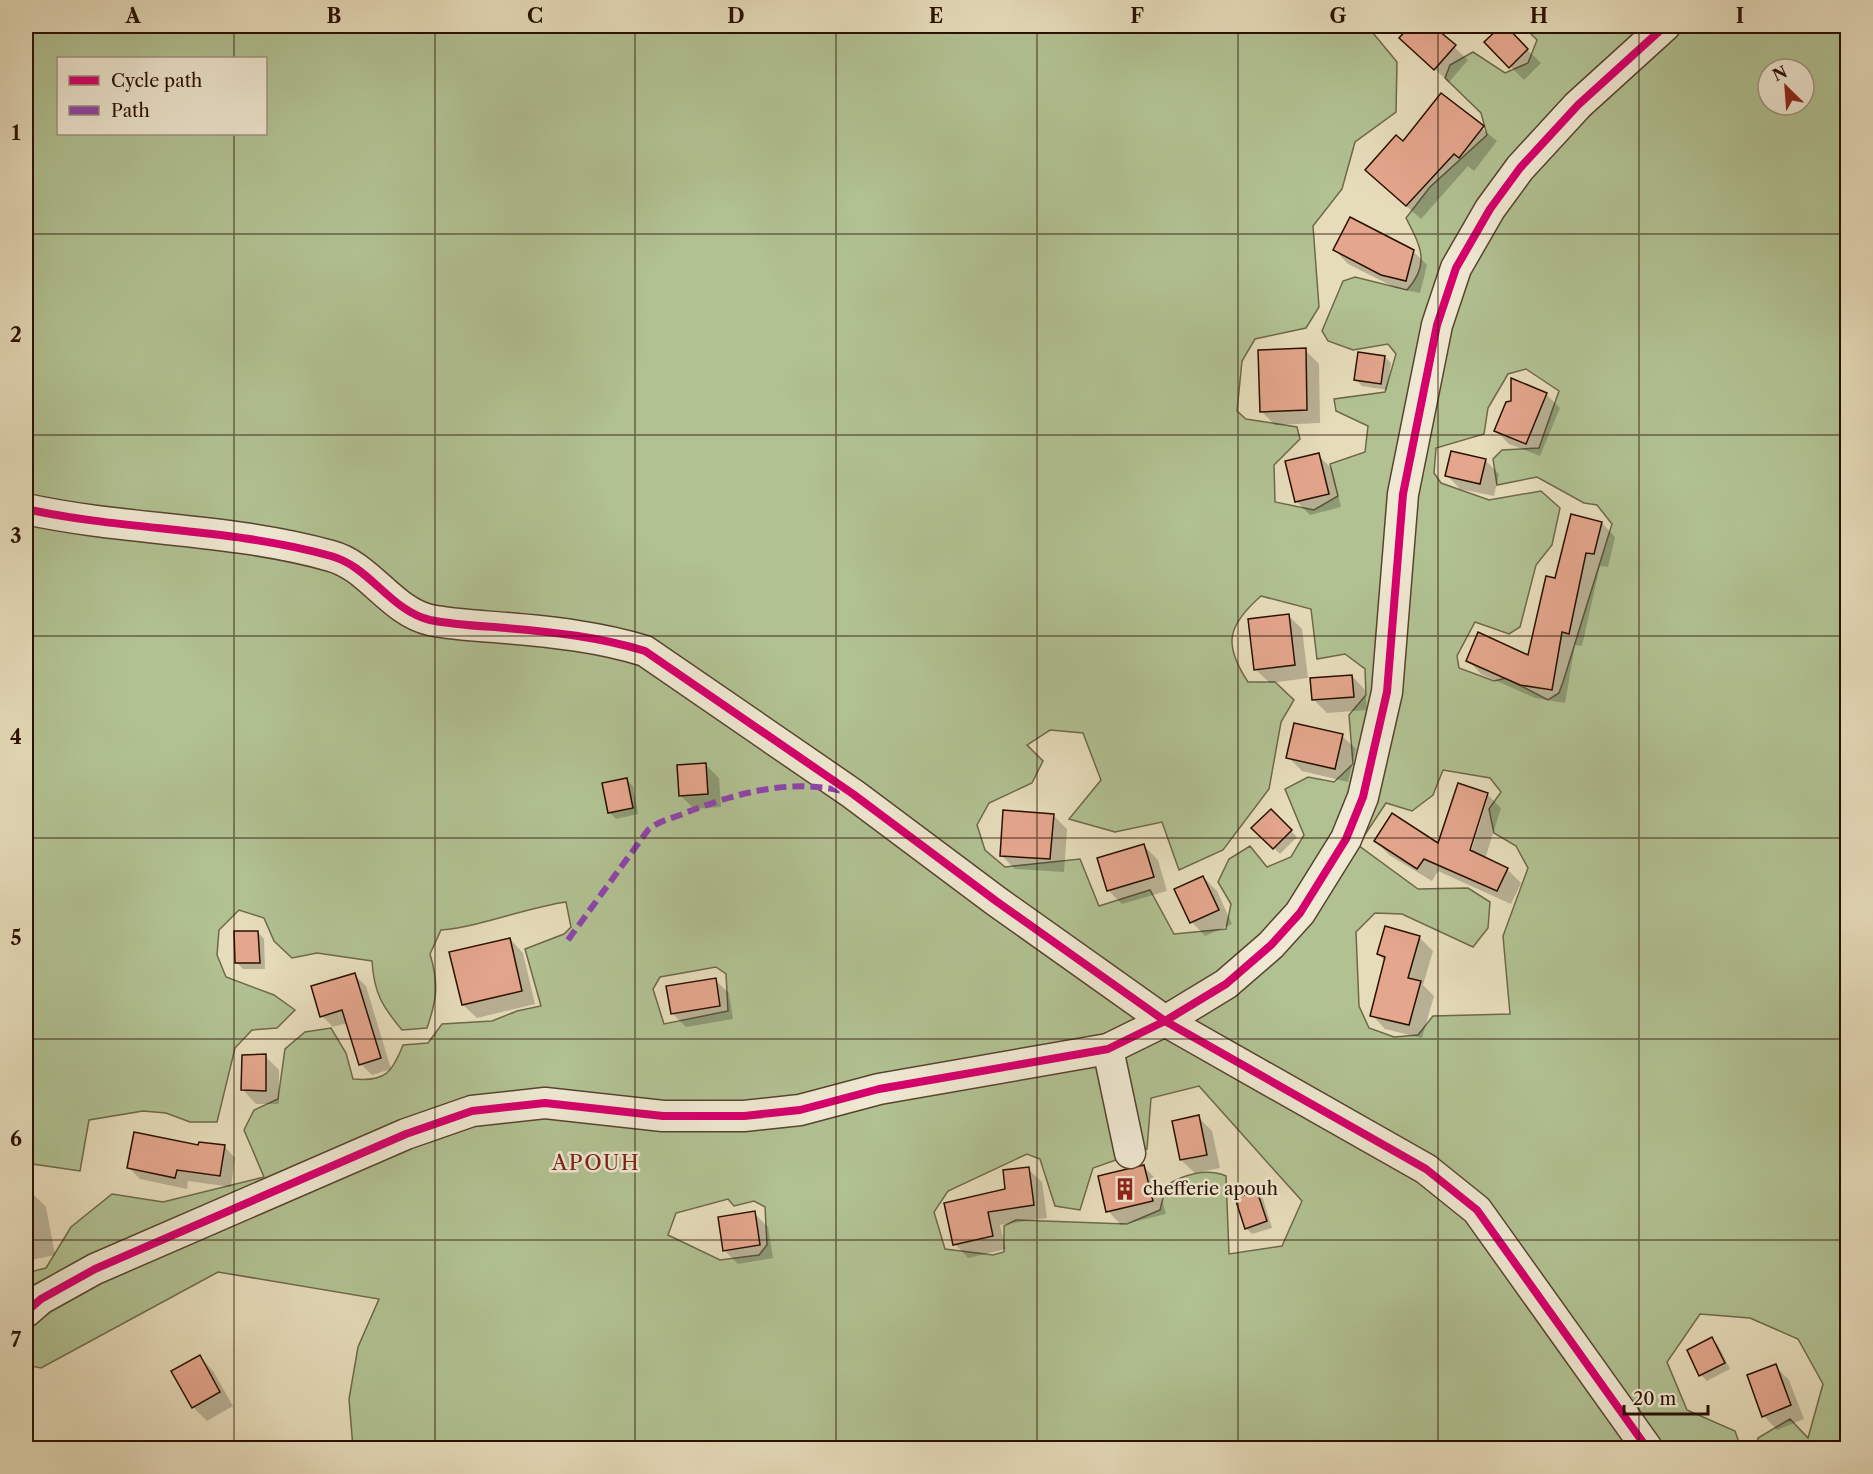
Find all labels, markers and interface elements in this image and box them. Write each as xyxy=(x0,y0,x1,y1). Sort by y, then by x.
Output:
text: A xyxy=(124,4,141,28)
text: B xyxy=(327,4,342,28)
text: C xyxy=(527,4,543,28)
text: D xyxy=(727,4,745,28)
text: E xyxy=(929,4,943,28)
text: F xyxy=(1130,4,1144,28)
text: G xyxy=(1330,4,1347,28)
text: H xyxy=(1530,4,1548,28)
text: I xyxy=(1736,4,1744,28)
legend xyxy=(57,57,267,135)
north arrow xyxy=(1756,57,1816,117)
text: N xyxy=(1769,61,1790,85)
text: Cycle path xyxy=(111,70,202,92)
text: Path xyxy=(111,100,150,122)
text: 1 xyxy=(12,121,21,145)
text: 2 xyxy=(10,323,22,347)
text: 3 xyxy=(10,524,22,548)
text: 4 xyxy=(10,725,22,749)
text: 5 xyxy=(10,926,22,950)
text: 6 xyxy=(10,1127,22,1151)
district label: APOUH xyxy=(551,1150,640,1175)
building icon: chefferie apouh xyxy=(1112,1176,1138,1202)
place label: chefferie apouh xyxy=(1143,1178,1278,1200)
text: 7 xyxy=(11,1328,22,1352)
scale bar xyxy=(1624,1378,1708,1416)
text: 20 m xyxy=(1633,1388,1677,1410)

